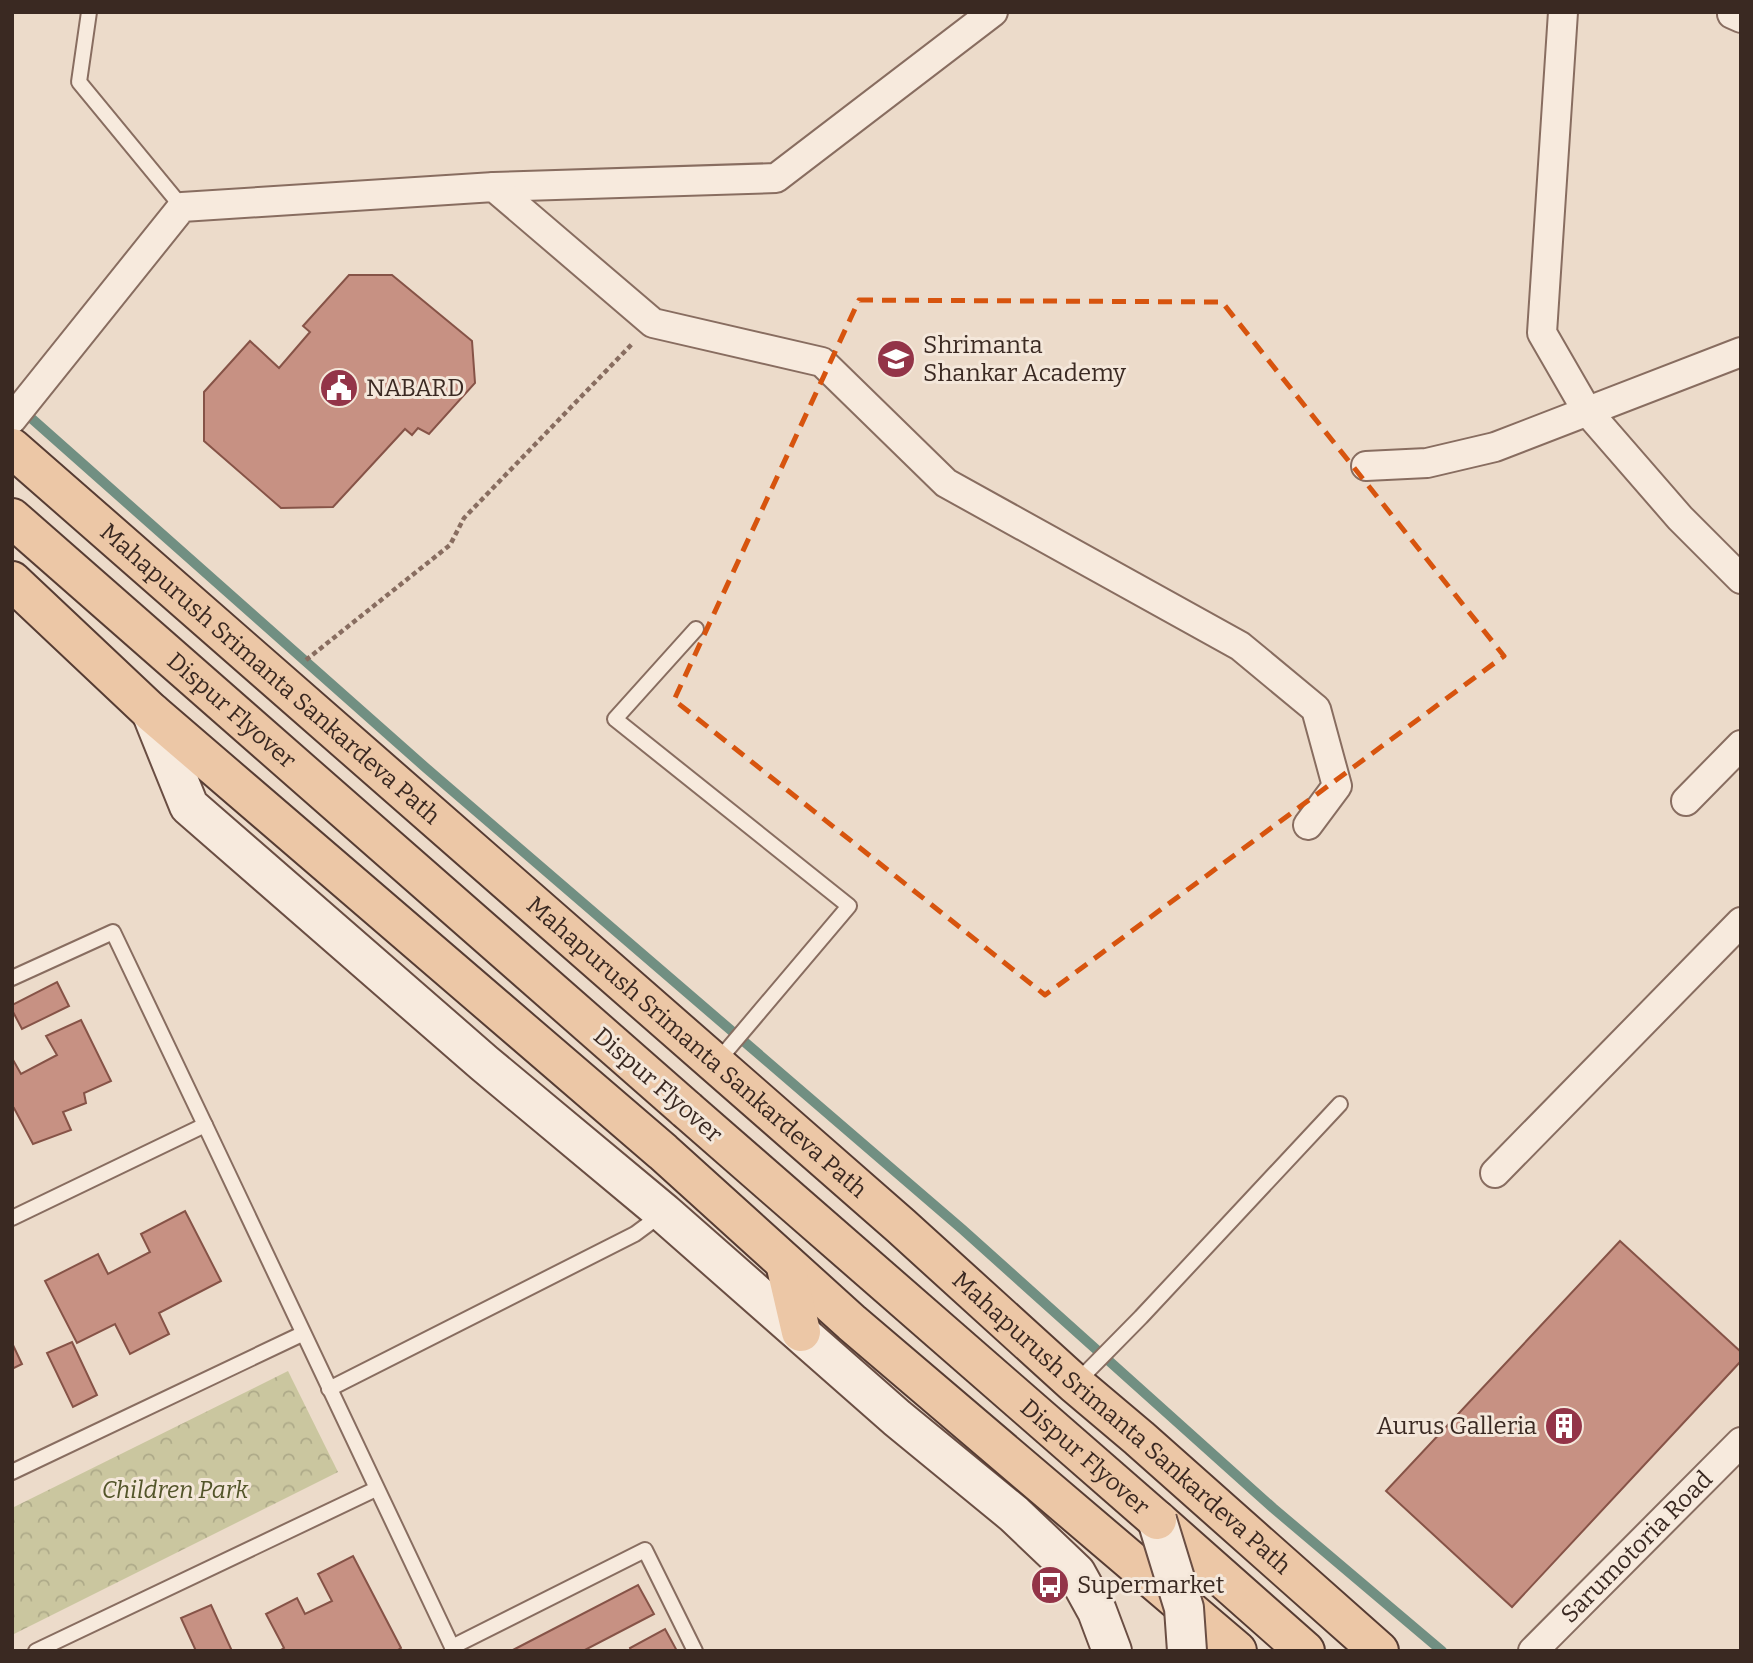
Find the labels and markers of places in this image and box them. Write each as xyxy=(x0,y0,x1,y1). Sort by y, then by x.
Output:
place label: Shrimanta Shankar Academy xyxy=(923,331,1126,387)
school or university icon: Shrimanta Shankar Academy xyxy=(875,338,917,380)
public building icon: NABARD xyxy=(318,367,360,409)
place label: NABARD xyxy=(366,374,464,402)
building icon: Aurus Galleria xyxy=(1543,1405,1585,1447)
place label: Aurus Galleria xyxy=(1376,1412,1537,1440)
bus stop icon: Supermarket xyxy=(1029,1564,1071,1606)
place label: Supermarket xyxy=(1077,1571,1225,1599)

